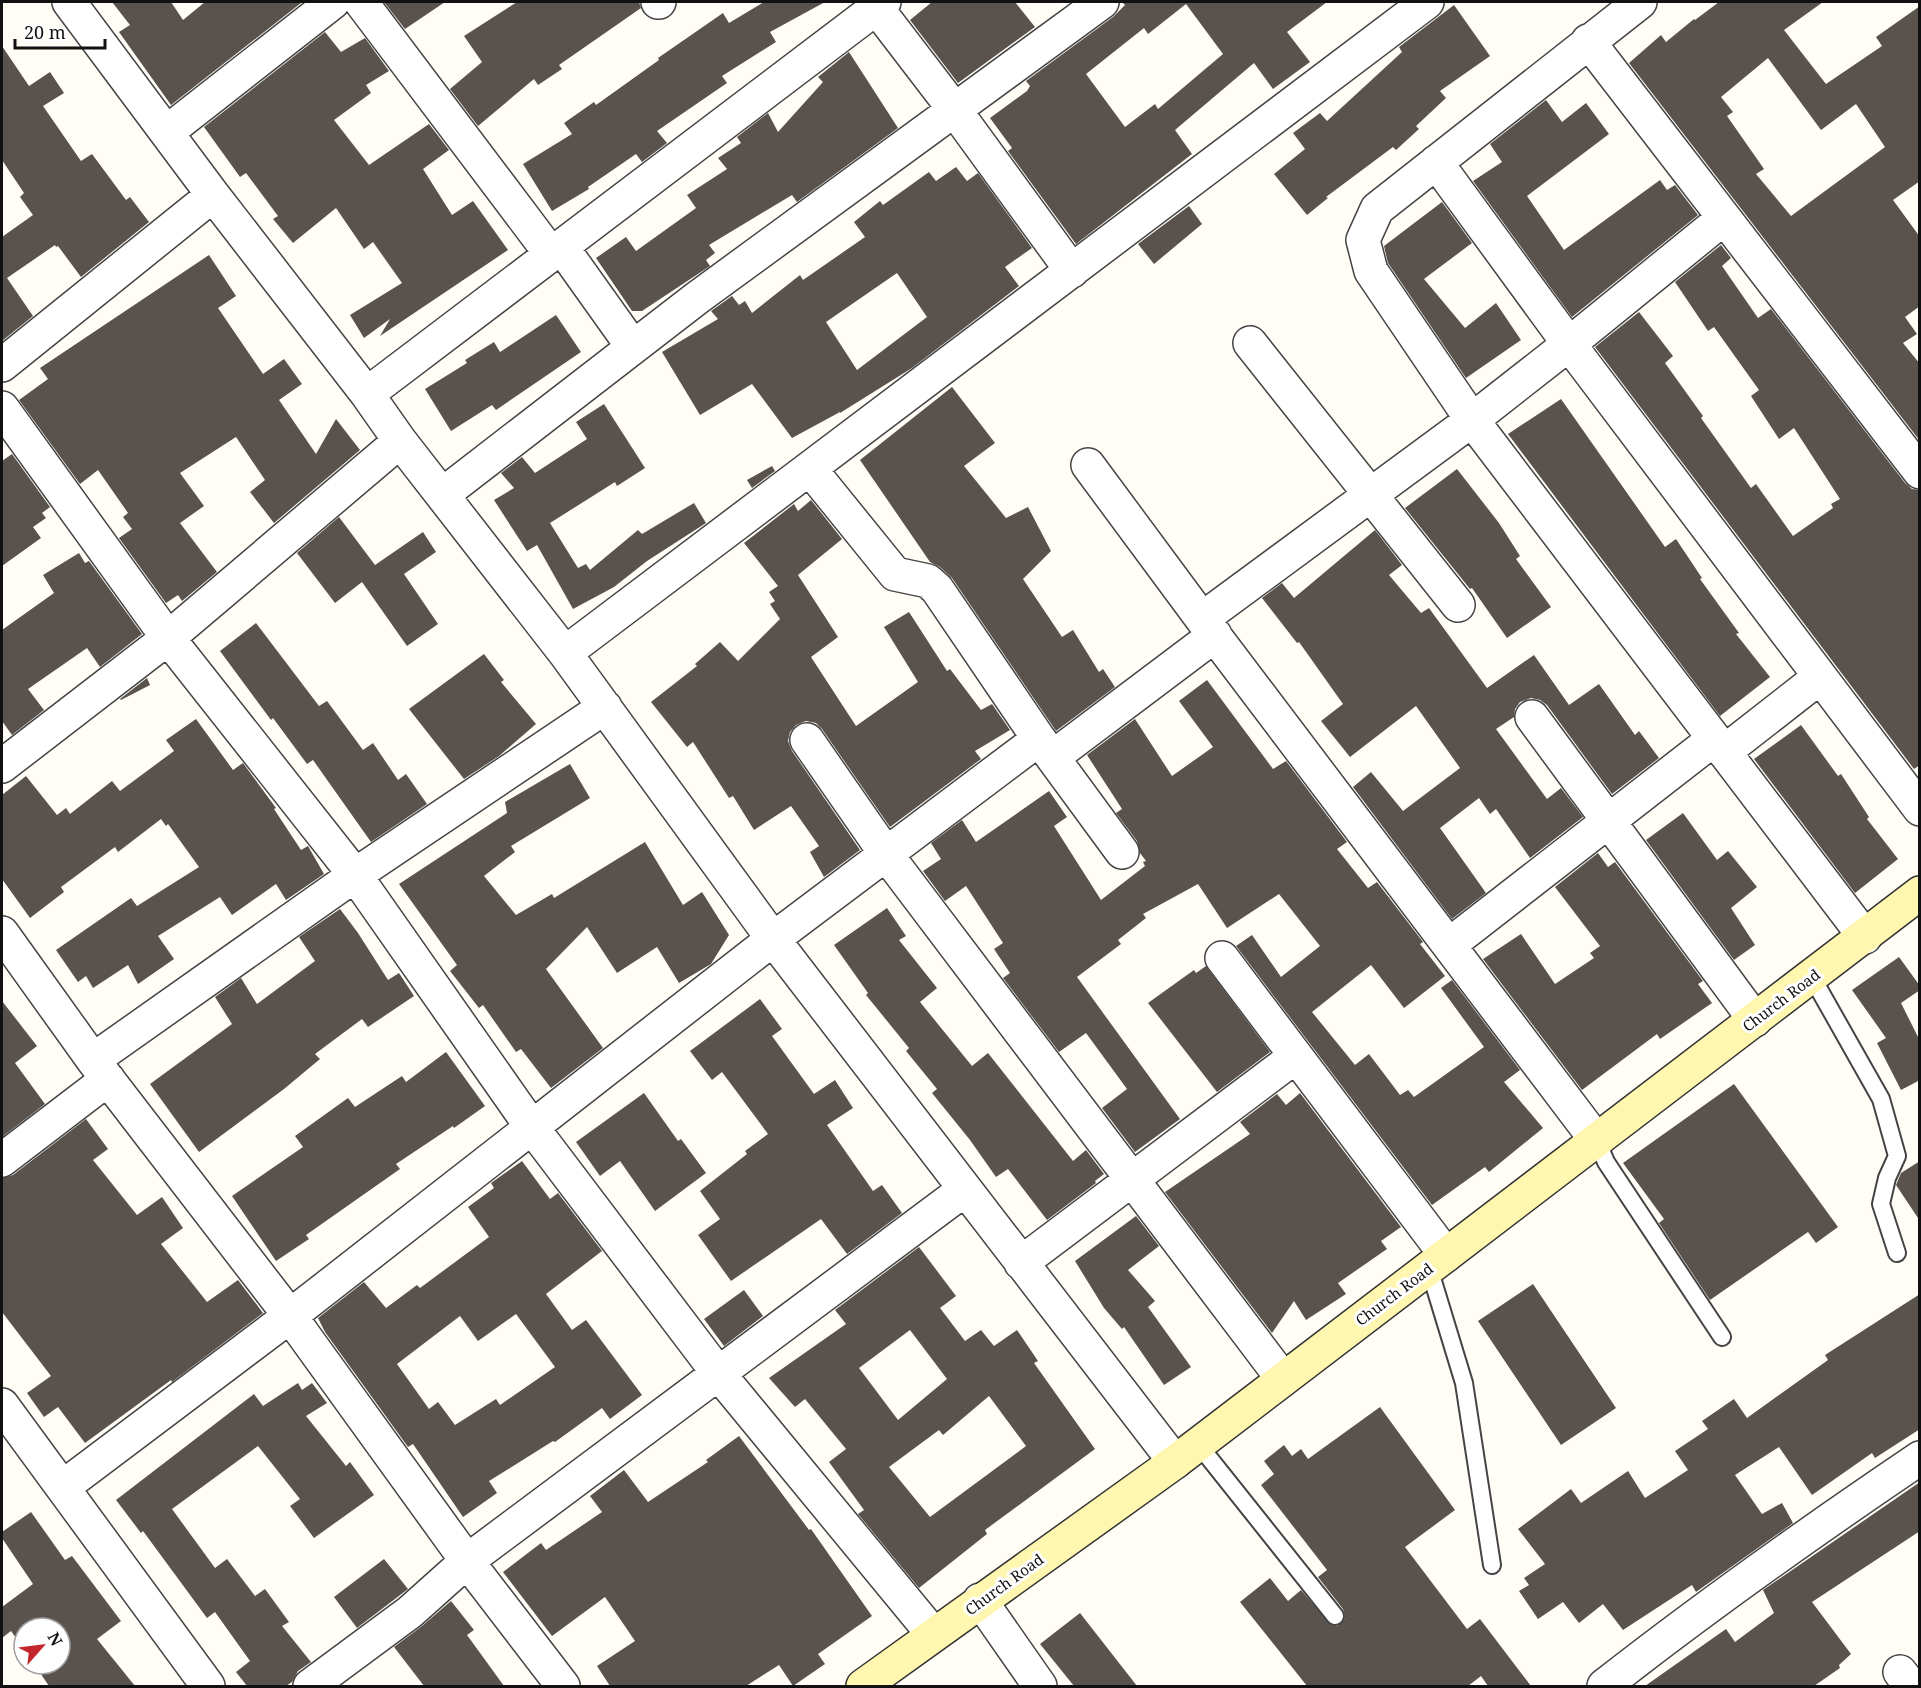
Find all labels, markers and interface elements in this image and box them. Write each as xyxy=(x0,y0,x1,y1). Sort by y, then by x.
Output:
scale bar xyxy=(15,12,105,50)
text: 20 m xyxy=(24,20,66,44)
street label: Church Road xyxy=(1738,964,1824,1036)
street label: Church Road xyxy=(1351,1258,1437,1330)
street label: Church Road xyxy=(961,1549,1047,1619)
north arrow xyxy=(12,1616,72,1676)
text: N xyxy=(43,1628,68,1650)

